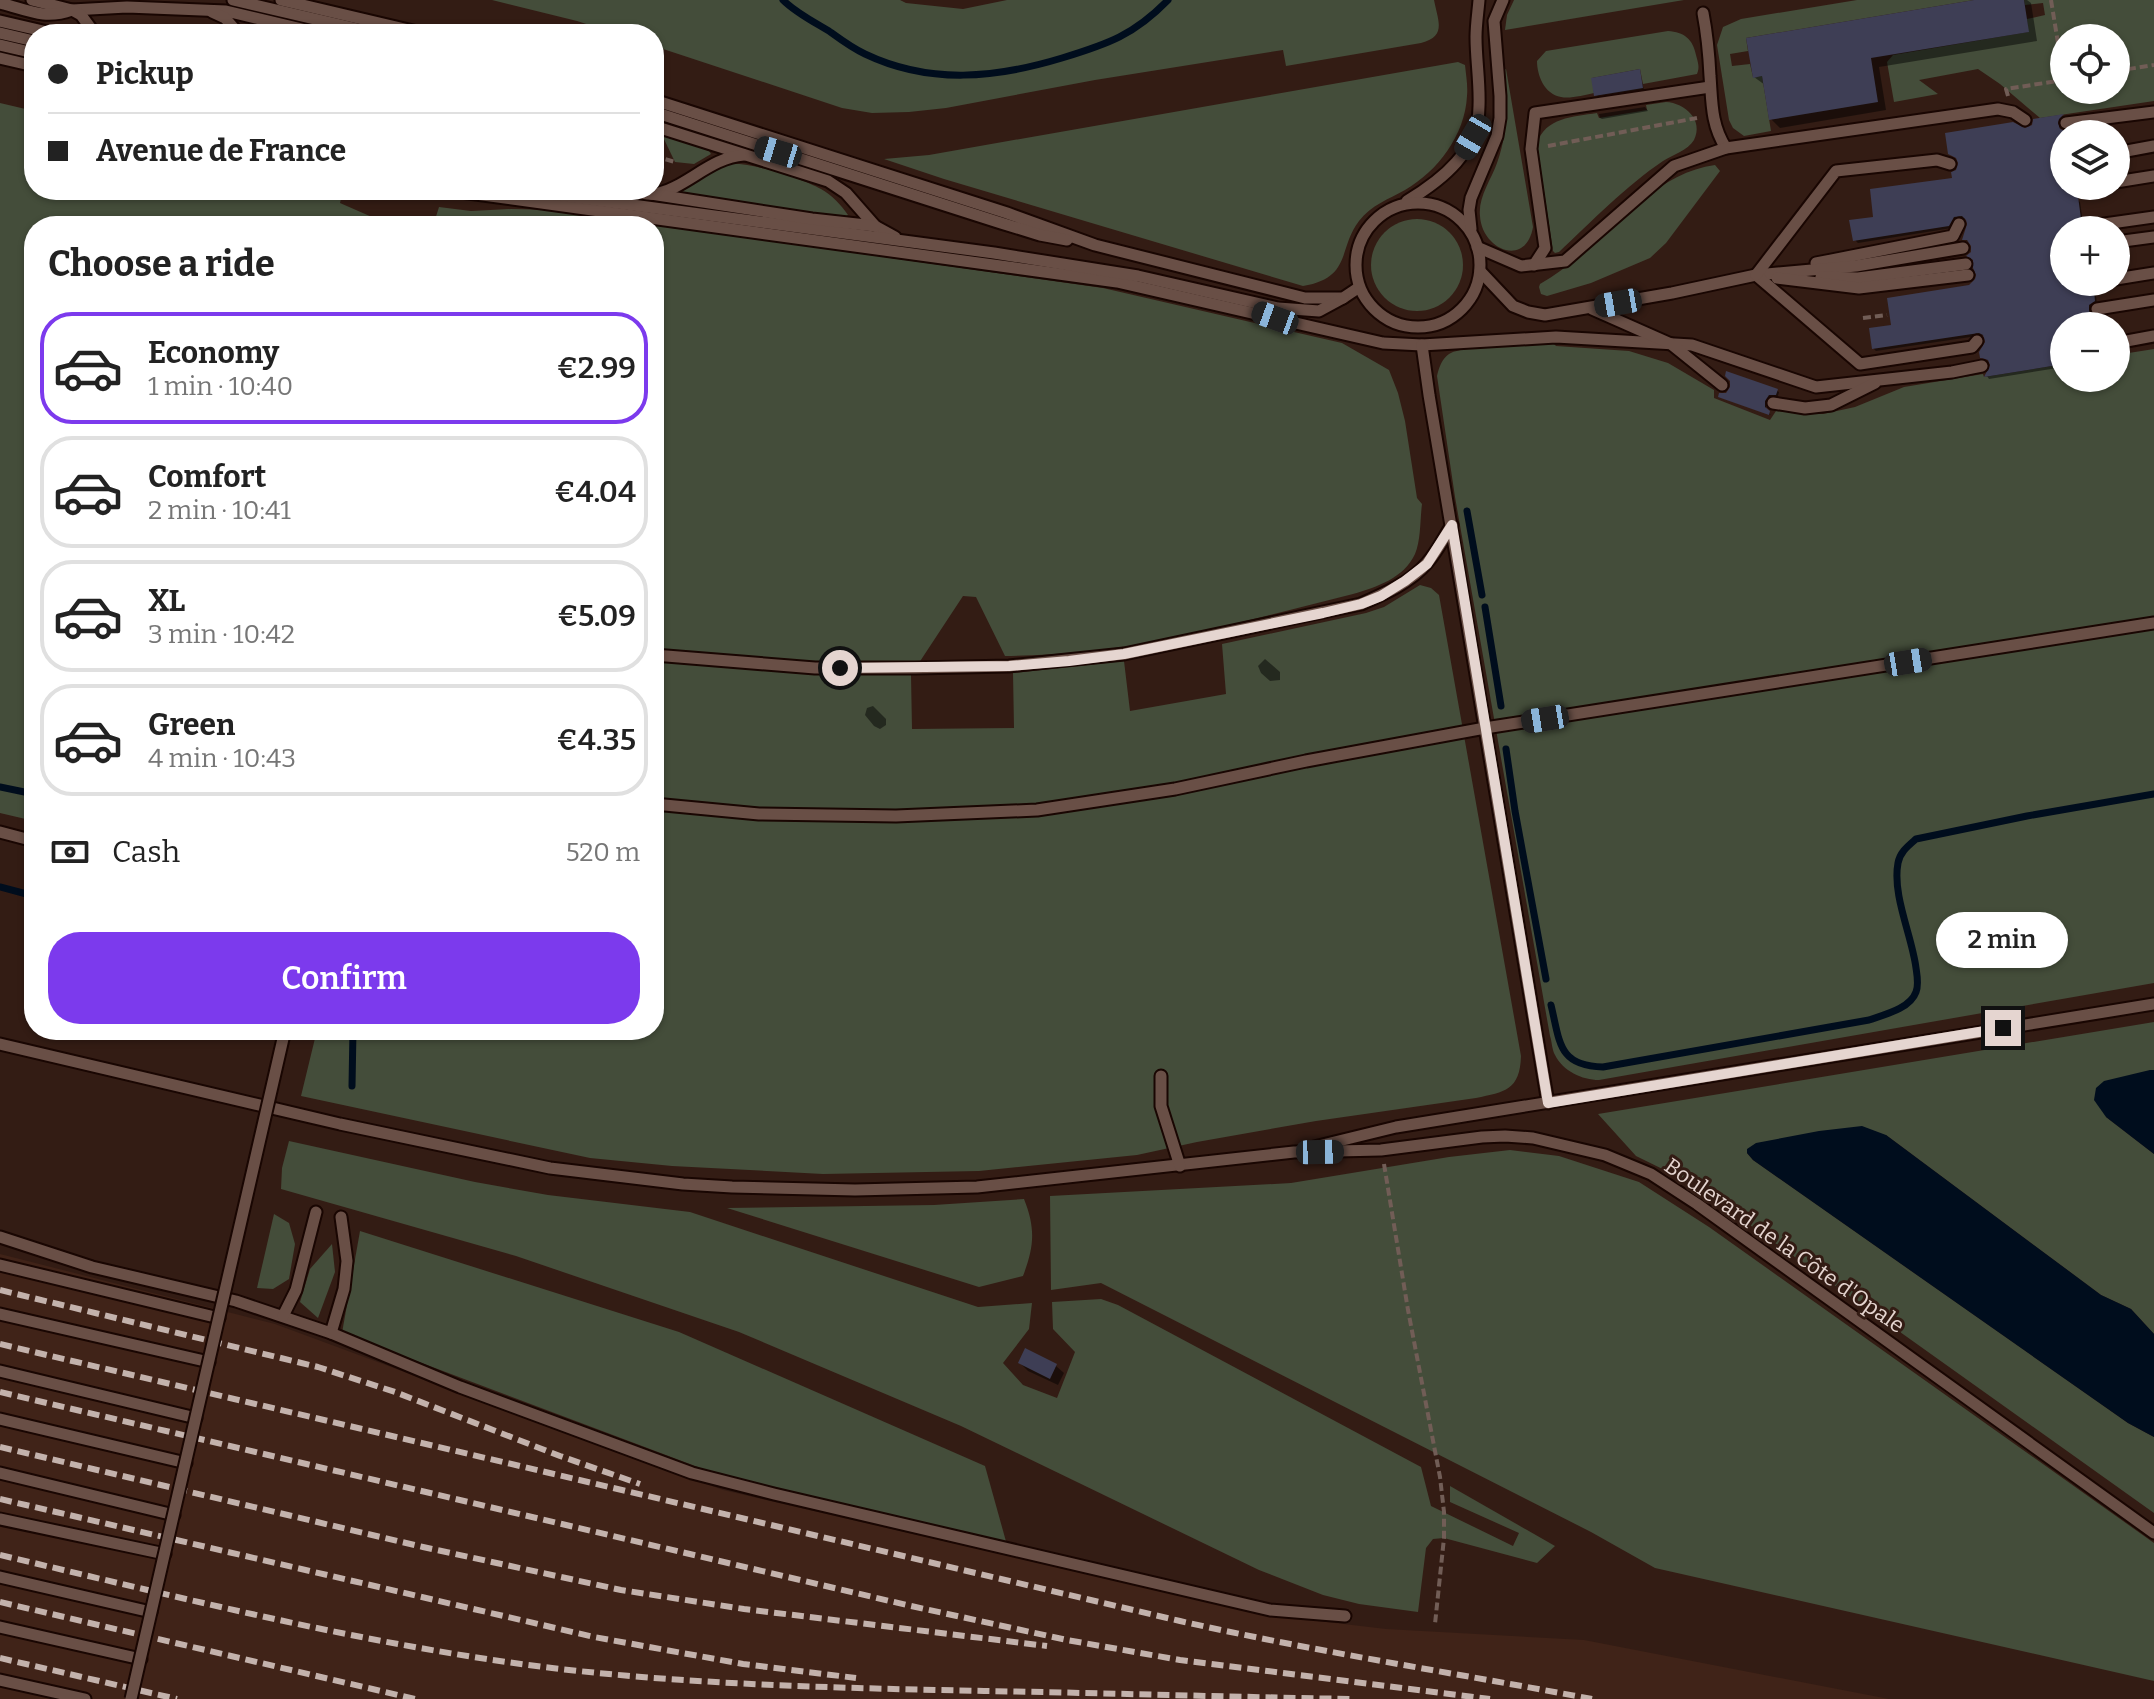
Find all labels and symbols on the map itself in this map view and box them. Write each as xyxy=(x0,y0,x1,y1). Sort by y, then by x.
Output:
car xyxy=(1451,110,1495,164)
car xyxy=(752,134,804,170)
car xyxy=(1592,287,1644,319)
car xyxy=(1248,299,1302,337)
car xyxy=(1882,646,1934,678)
route start xyxy=(822,650,858,686)
car xyxy=(1519,703,1571,735)
callout: 2 min xyxy=(1937,912,2069,968)
route end xyxy=(1985,1010,2021,1046)
car xyxy=(1296,1140,1344,1164)
street label: Boulevard de la Côte d'Opale xyxy=(1659,1152,1910,1339)

